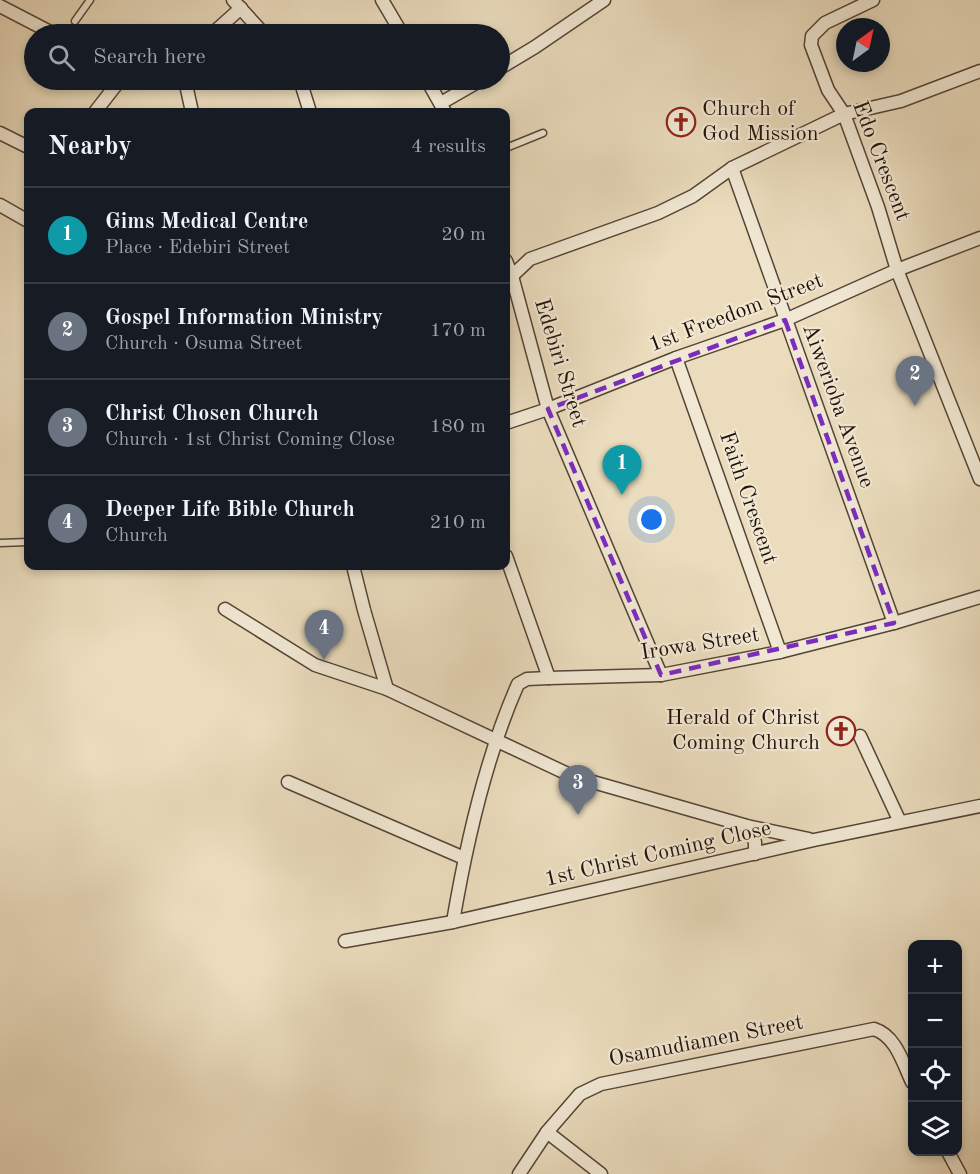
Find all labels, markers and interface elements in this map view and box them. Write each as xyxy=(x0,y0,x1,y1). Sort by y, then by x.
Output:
north arrow xyxy=(836,18,890,72)
search box xyxy=(24,24,510,90)
icon: search xyxy=(45,41,78,74)
text: Search here xyxy=(93,46,206,68)
place label: Church of God Mission xyxy=(702,98,819,145)
street label: Edo Crescent xyxy=(848,98,914,224)
church icon: Church of God Mission xyxy=(665,106,697,138)
text: Nearby xyxy=(48,134,132,160)
text: 4 results xyxy=(411,137,486,157)
text: Gims Medical Centre xyxy=(105,211,308,233)
text: 1 xyxy=(62,225,73,245)
text: 20 m xyxy=(441,225,486,245)
text: Place · Edebiri Street xyxy=(105,238,290,258)
street label: 1st Freedom Street xyxy=(646,270,826,356)
street label: Edebiri Street xyxy=(530,296,590,430)
text: Gospel Information Ministry xyxy=(105,307,383,329)
text: 2 xyxy=(62,321,73,341)
text: 170 m xyxy=(430,321,486,341)
street label: Aiwerioba Avenue xyxy=(798,321,878,491)
text: Church · Osuma Street xyxy=(105,334,302,354)
pin: 2 xyxy=(896,356,934,406)
text: Christ Chosen Church xyxy=(105,403,319,425)
text: 3 xyxy=(62,417,73,437)
text: 180 m xyxy=(430,417,486,437)
street label: Faith Crescent xyxy=(715,429,781,567)
text: Church · 1st Christ Coming Close xyxy=(105,430,395,450)
pin: 1 xyxy=(602,446,642,495)
text: Deeper Life Bible Church xyxy=(105,499,355,521)
your location xyxy=(637,505,666,534)
text: 4 xyxy=(62,513,73,533)
text: 210 m xyxy=(430,513,486,533)
text: Church xyxy=(105,526,168,546)
pin: 4 xyxy=(304,610,344,660)
street label: Irowa Street xyxy=(639,624,761,664)
place label: Herald of Christ Coming Church xyxy=(666,707,820,754)
church icon: Herald of Christ Coming Church xyxy=(825,715,857,747)
pin: 3 xyxy=(558,766,598,815)
street label: 1st Christ Coming Close xyxy=(543,817,773,891)
map controls xyxy=(908,940,962,1156)
button: + xyxy=(908,940,962,994)
button: − xyxy=(908,994,962,1048)
street label: Osamudiamen Street xyxy=(607,1011,805,1071)
button: locate xyxy=(908,1048,962,1102)
button: layers xyxy=(908,1102,962,1156)

